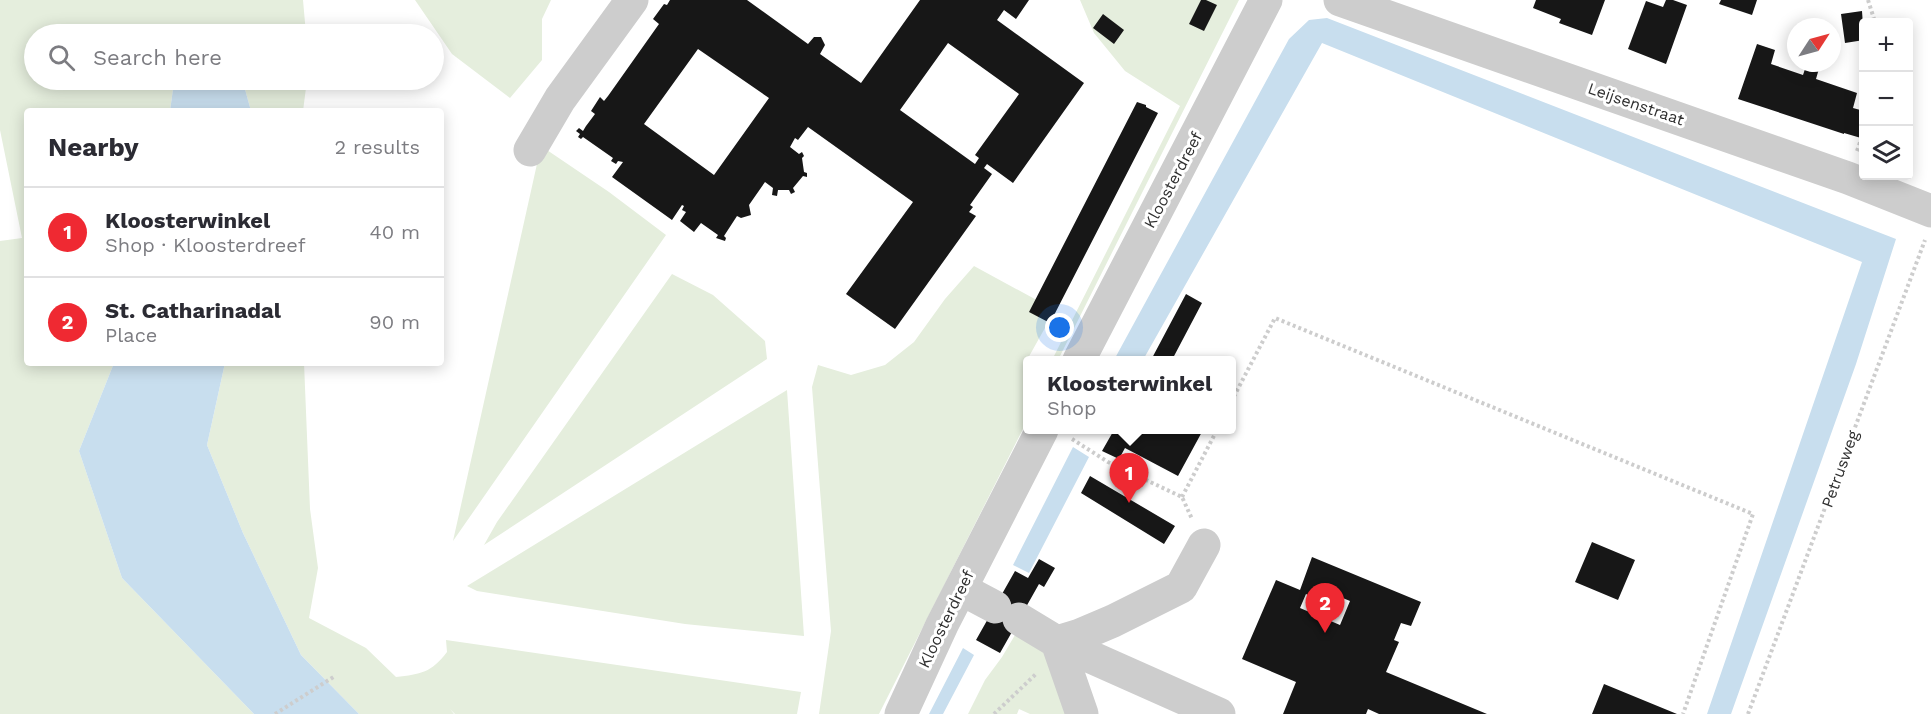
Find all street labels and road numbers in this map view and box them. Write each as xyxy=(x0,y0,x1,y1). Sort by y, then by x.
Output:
street label: Leijsenstraat xyxy=(1585,79,1687,129)
street label: Kloosterdreef xyxy=(1140,128,1207,231)
street label: Petrusweg xyxy=(1817,427,1863,510)
street label: Kloosterdreef xyxy=(914,566,978,671)

